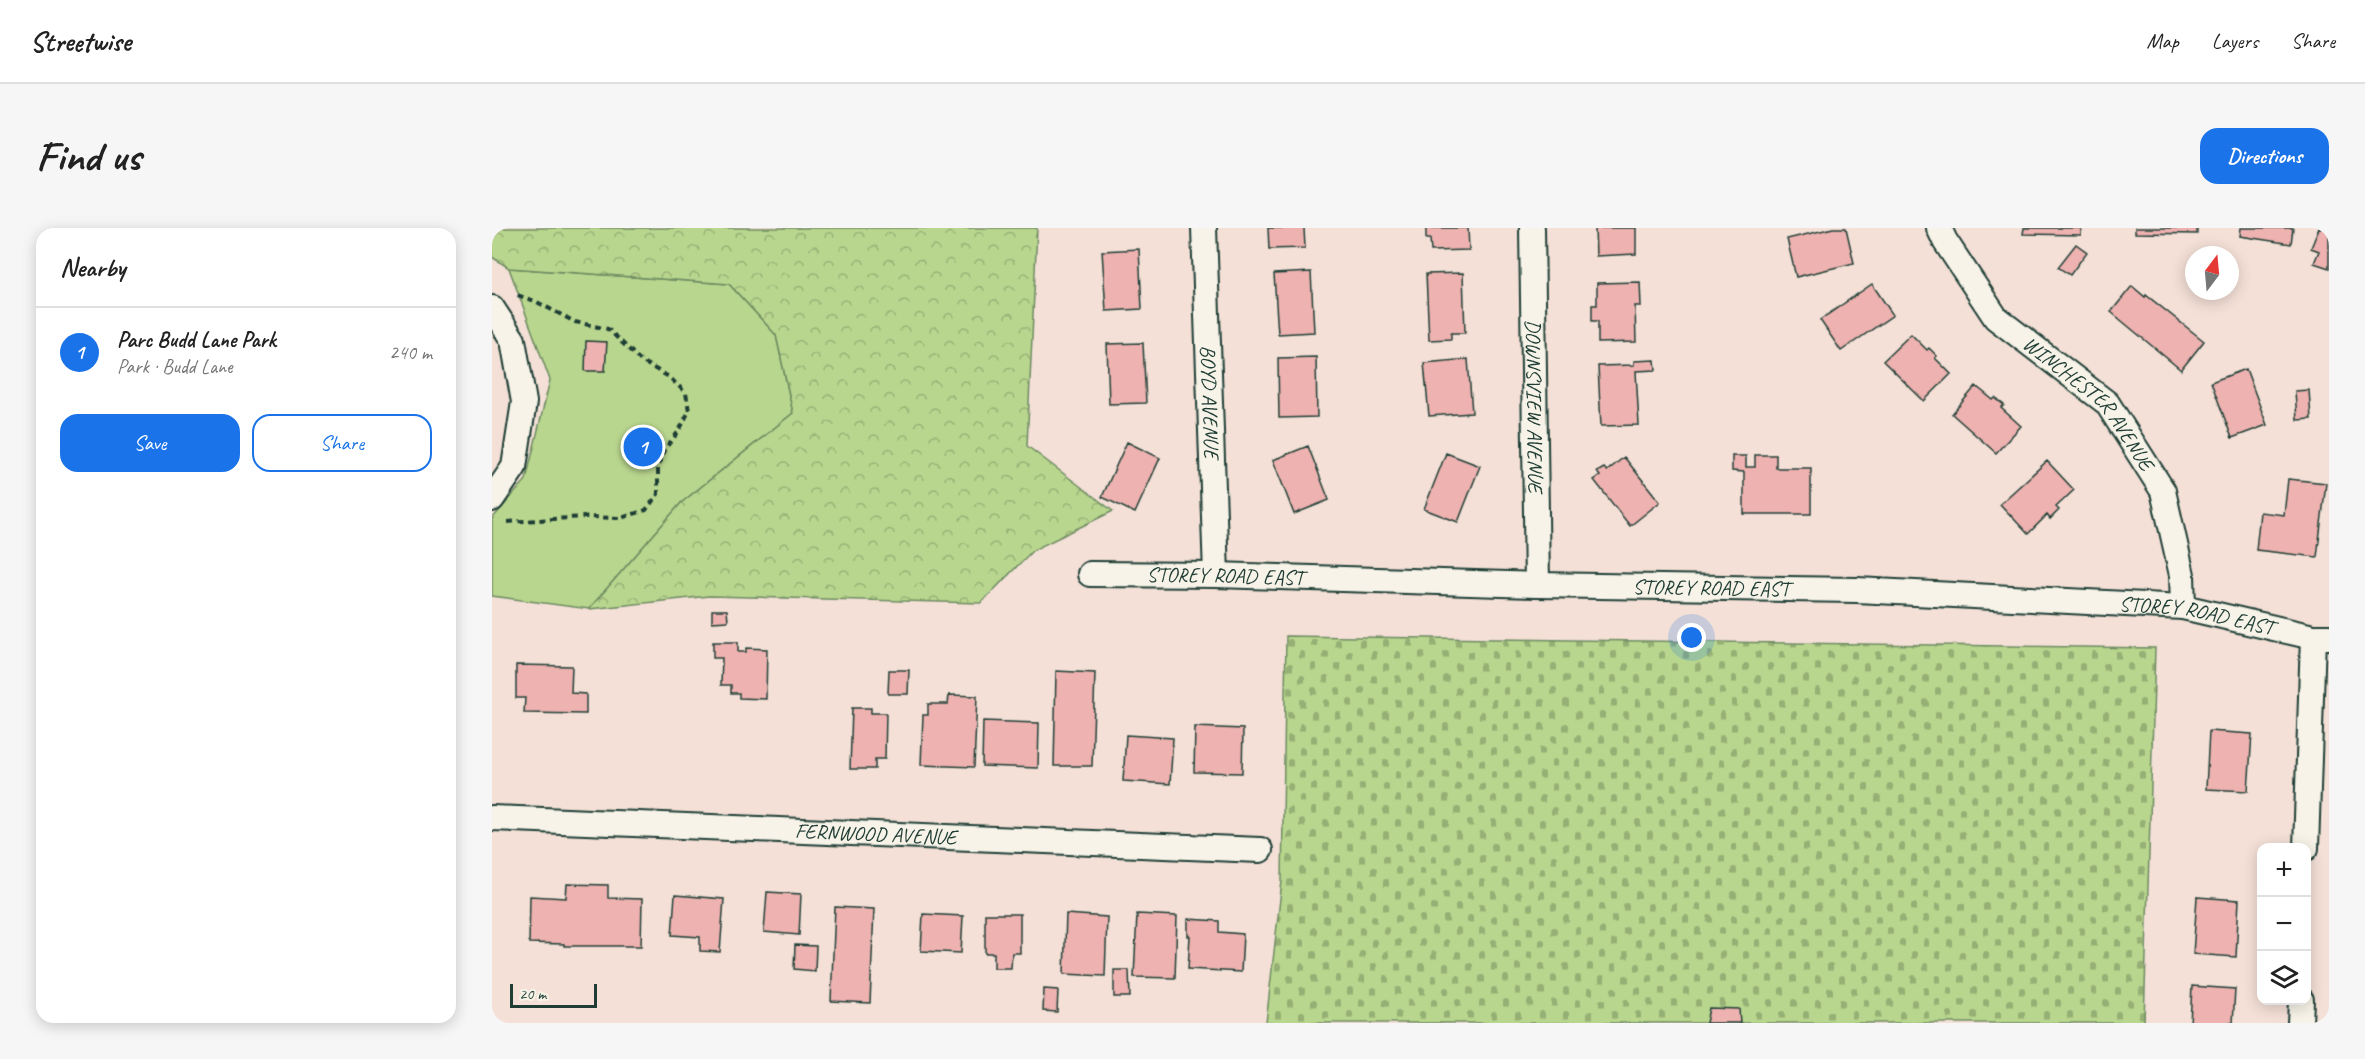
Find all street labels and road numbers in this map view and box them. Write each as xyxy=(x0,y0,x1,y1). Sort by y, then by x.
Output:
street label: DOWNSVIEW AVENUE xyxy=(1520,319,1549,496)
street label: WINCHESTER AVENUE xyxy=(2018,330,2161,478)
street label: BOYD AVENUE xyxy=(1195,345,1225,461)
street label: STOREY ROAD EAST xyxy=(1147,561,1309,591)
street label: STOREY ROAD EAST xyxy=(1632,573,1795,602)
street label: STOREY ROAD EAST xyxy=(2118,591,2281,642)
street label: FERNWOOD AVENUE xyxy=(795,818,960,850)

